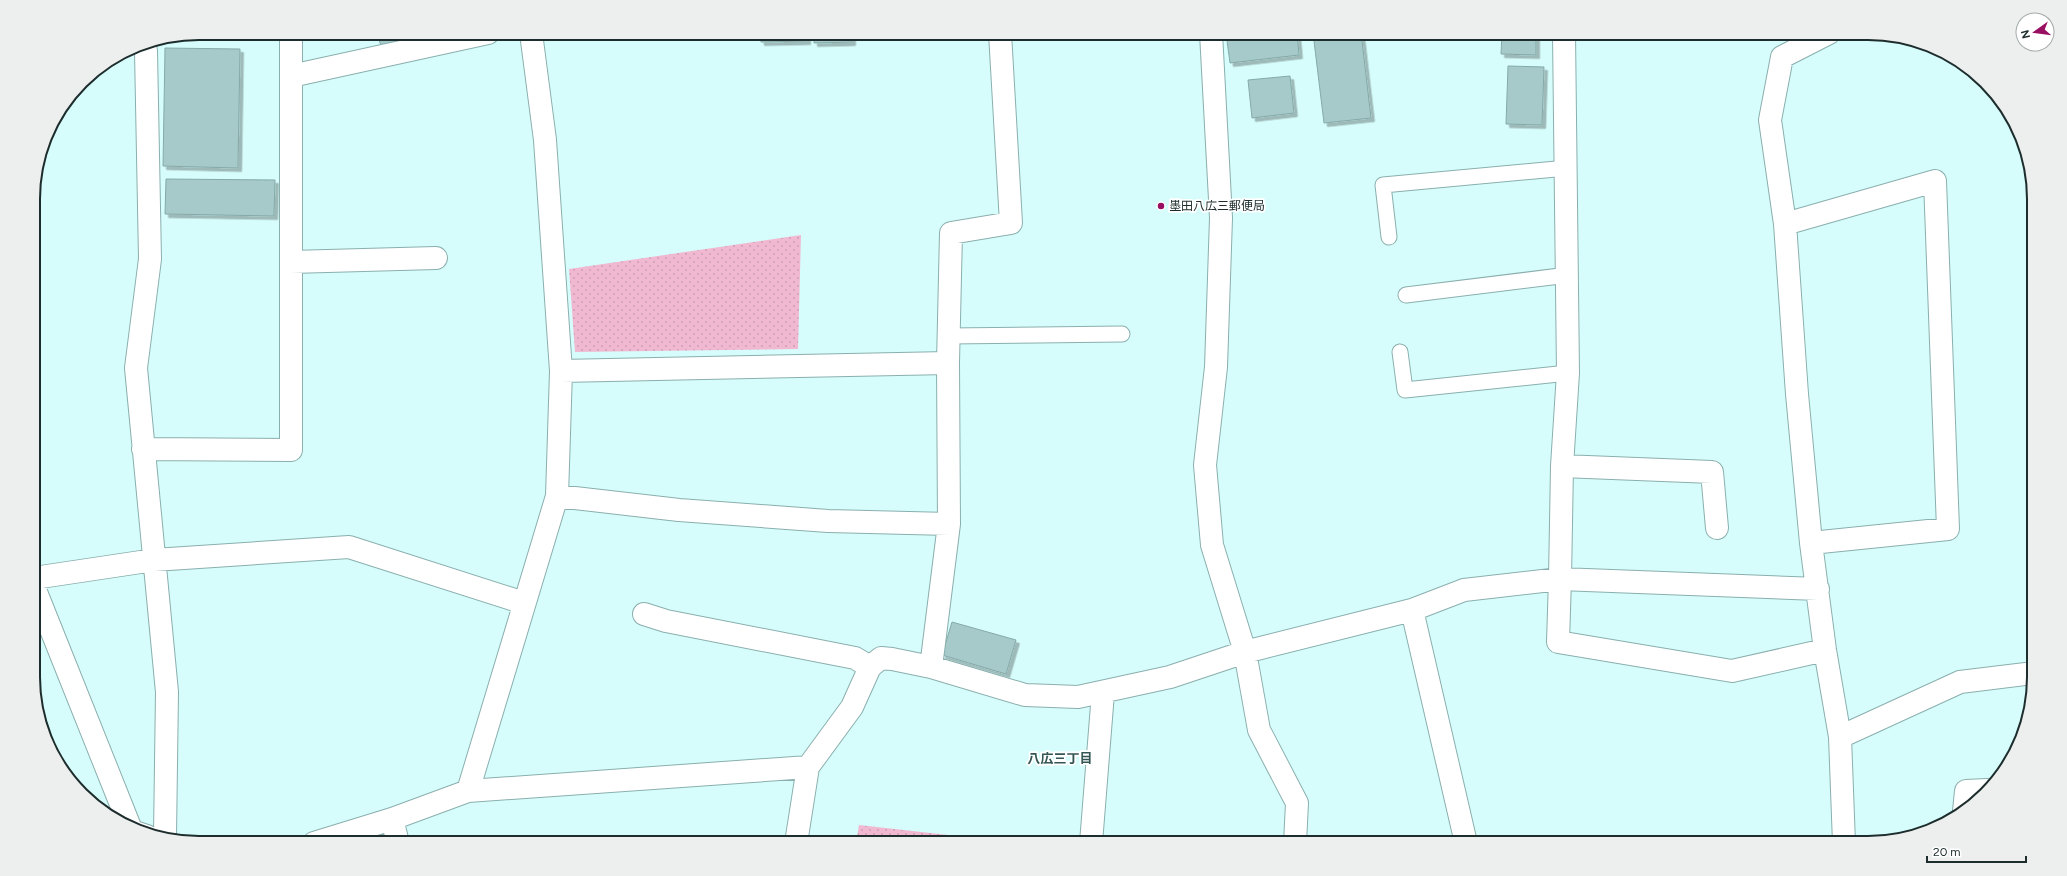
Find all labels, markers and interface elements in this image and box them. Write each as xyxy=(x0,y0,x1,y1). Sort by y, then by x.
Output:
north arrow xyxy=(2015,12,2055,52)
text: N xyxy=(2018,29,2033,40)
place label: 墨田八広三郵便局 xyxy=(1169,199,1265,213)
marker: 墨田八広三郵便局 xyxy=(1156,201,1166,211)
district label: 八広三丁目 xyxy=(1027,751,1093,766)
scale bar xyxy=(1927,838,2026,864)
text: 20 m xyxy=(1933,845,1961,859)

